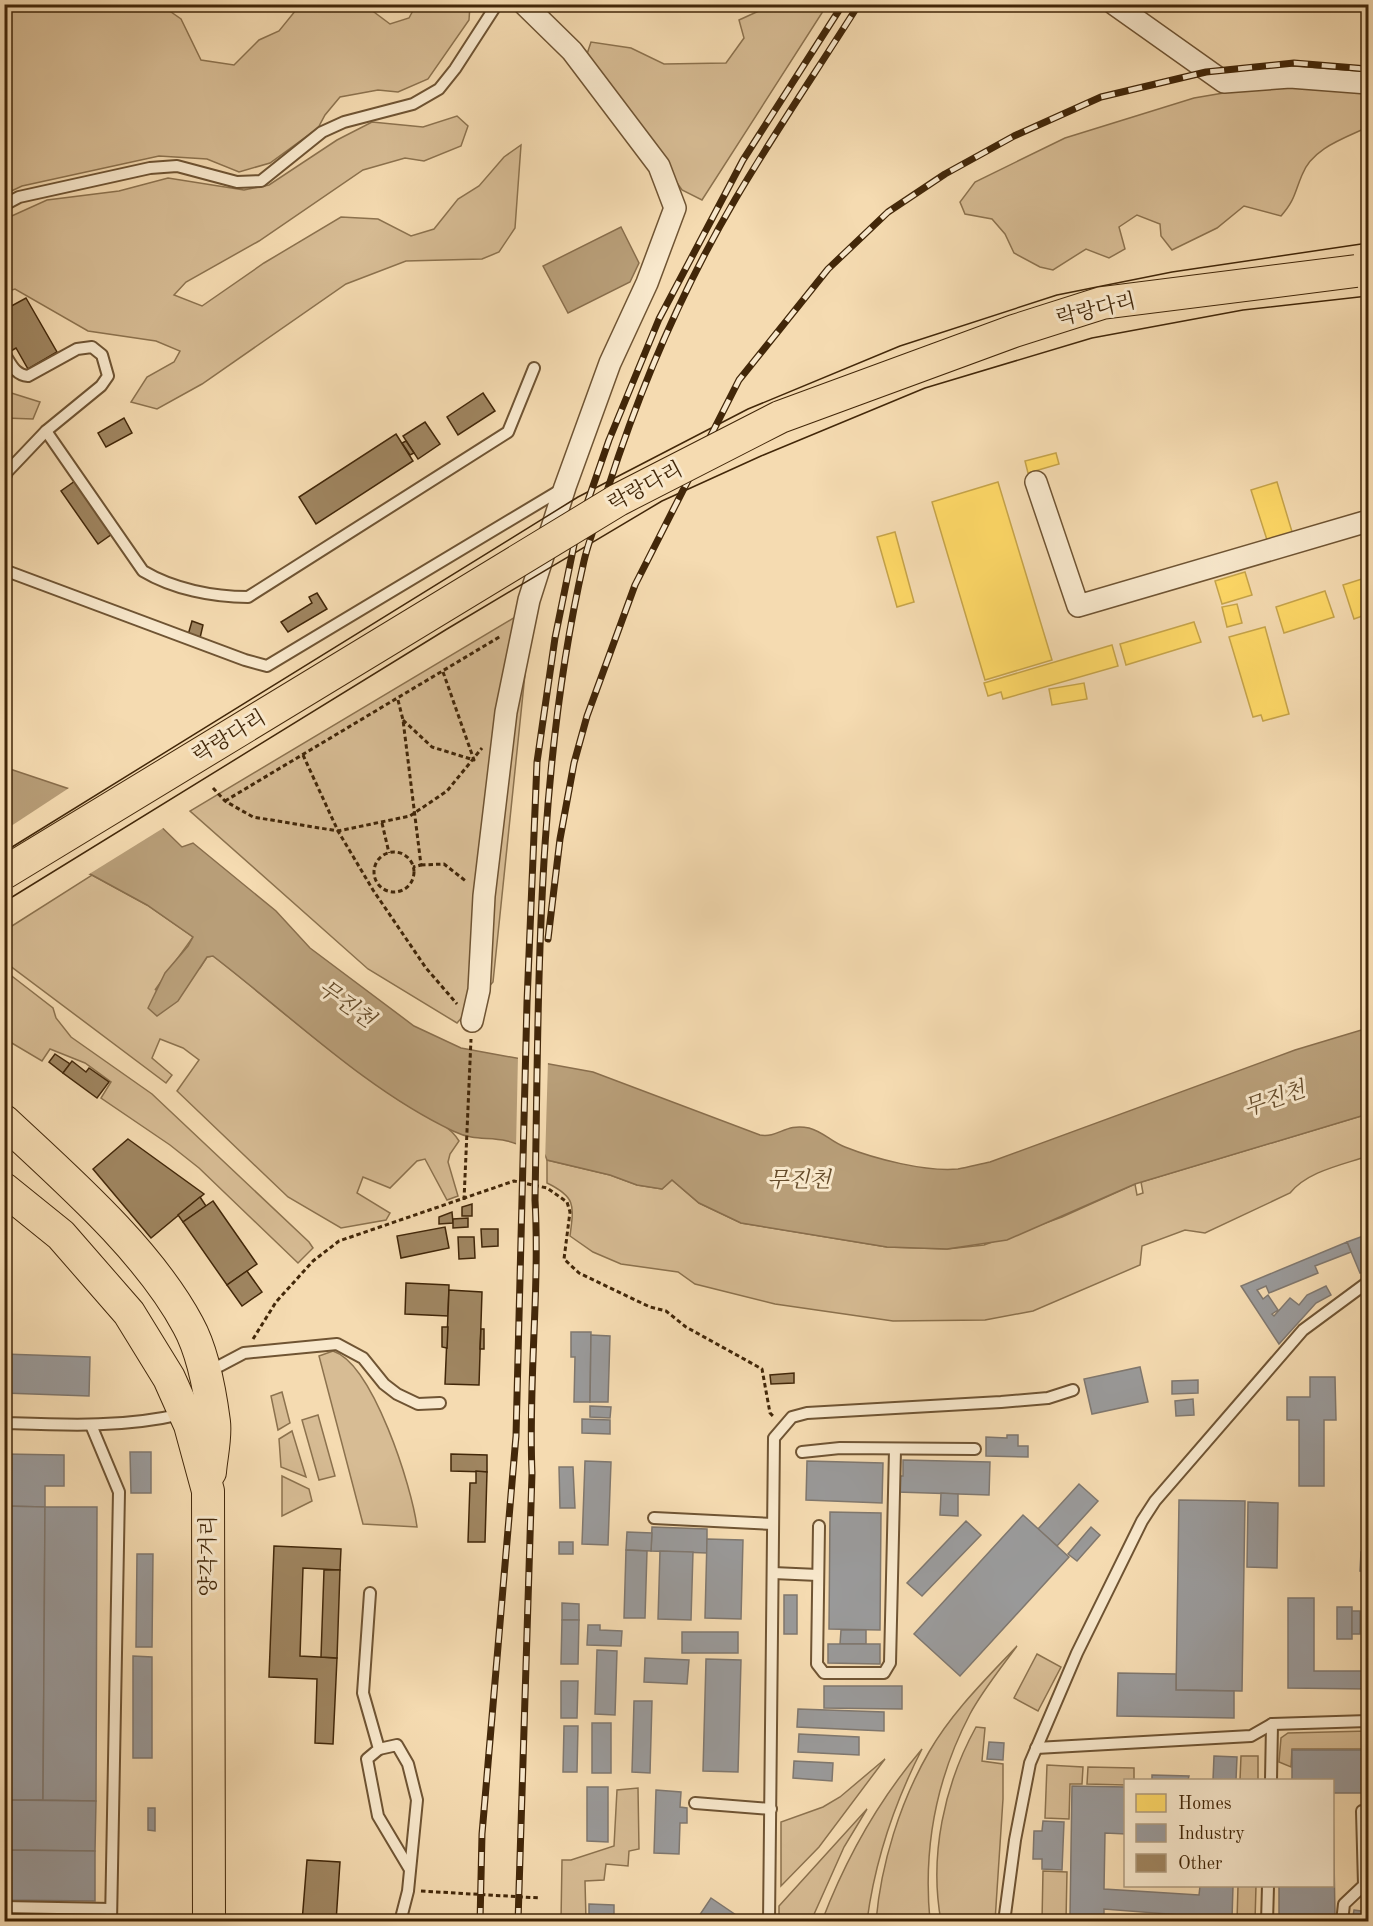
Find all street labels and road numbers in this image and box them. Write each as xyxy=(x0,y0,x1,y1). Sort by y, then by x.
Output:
street label: 락랑다리 xyxy=(1054,289,1138,330)
street label: 락랑다리 xyxy=(604,457,686,516)
street label: 락랑다리 xyxy=(189,706,270,767)
street label: 양각거리 xyxy=(197,1515,220,1597)

